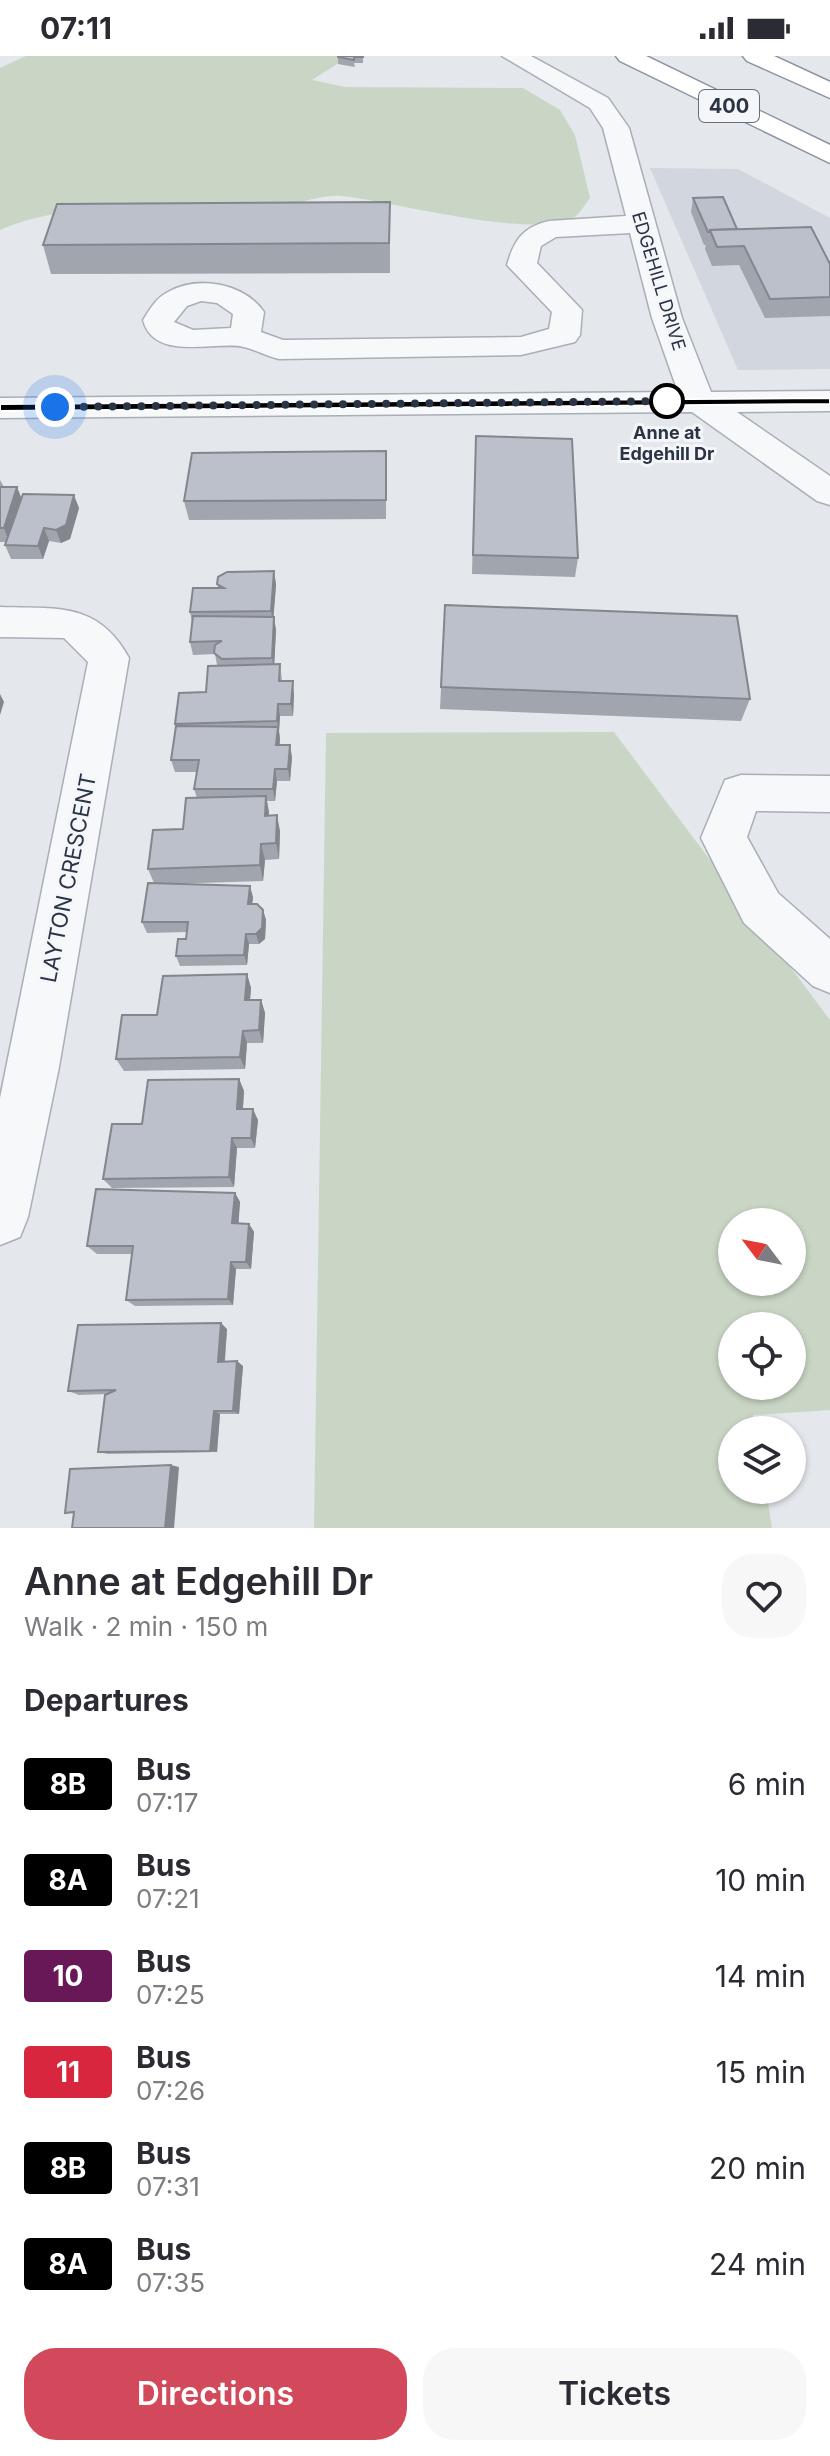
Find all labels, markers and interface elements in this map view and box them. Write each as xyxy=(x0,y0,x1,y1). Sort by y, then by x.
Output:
text: 07:11 xyxy=(40,10,112,46)
road number: 400 xyxy=(699,90,759,122)
street label: EDGEHILL DRIVE xyxy=(628,209,690,353)
marker: Anne at Edgehill Dr xyxy=(650,384,684,418)
your location xyxy=(35,387,75,427)
place label: Anne at Edgehill Dr xyxy=(620,422,714,464)
street label: LAYTON CRESCENT xyxy=(35,771,101,985)
north arrow xyxy=(718,1208,806,1296)
map controls xyxy=(718,1208,806,1504)
button: locate xyxy=(718,1312,806,1400)
button: layers xyxy=(718,1416,806,1504)
button: heart xyxy=(722,1554,806,1638)
text: Anne at Edgehill Dr xyxy=(24,1558,373,1604)
text: Walk · 2 min · 150 m xyxy=(24,1611,268,1642)
text: Departures xyxy=(24,1682,189,1718)
text: Bus xyxy=(136,1751,191,1787)
text: 6 min xyxy=(728,1766,806,1802)
text: 8B xyxy=(50,1767,86,1801)
text: 07:17 xyxy=(136,1787,199,1818)
text: Bus xyxy=(136,1847,191,1883)
text: 10 min xyxy=(715,1862,806,1898)
text: 8A xyxy=(48,1863,88,1897)
text: 07:21 xyxy=(136,1883,200,1914)
text: Bus xyxy=(136,1943,191,1979)
text: 14 min xyxy=(715,1958,806,1994)
text: 10 xyxy=(53,1959,83,1993)
text: 07:25 xyxy=(136,1979,205,2010)
text: Bus xyxy=(136,2039,191,2075)
text: 15 min xyxy=(716,2054,806,2090)
text: 11 xyxy=(56,2055,80,2089)
text: 07:26 xyxy=(136,2075,205,2106)
text: Bus xyxy=(136,2135,191,2171)
text: 20 min xyxy=(709,2150,806,2186)
text: 8B xyxy=(50,2151,86,2185)
text: 07:31 xyxy=(136,2171,200,2202)
text: Bus xyxy=(136,2231,191,2267)
text: 24 min xyxy=(709,2246,806,2282)
text: 8A xyxy=(48,2247,88,2281)
text: 07:35 xyxy=(136,2267,205,2298)
button: Directions xyxy=(24,2348,407,2440)
button: Tickets xyxy=(423,2348,806,2440)

